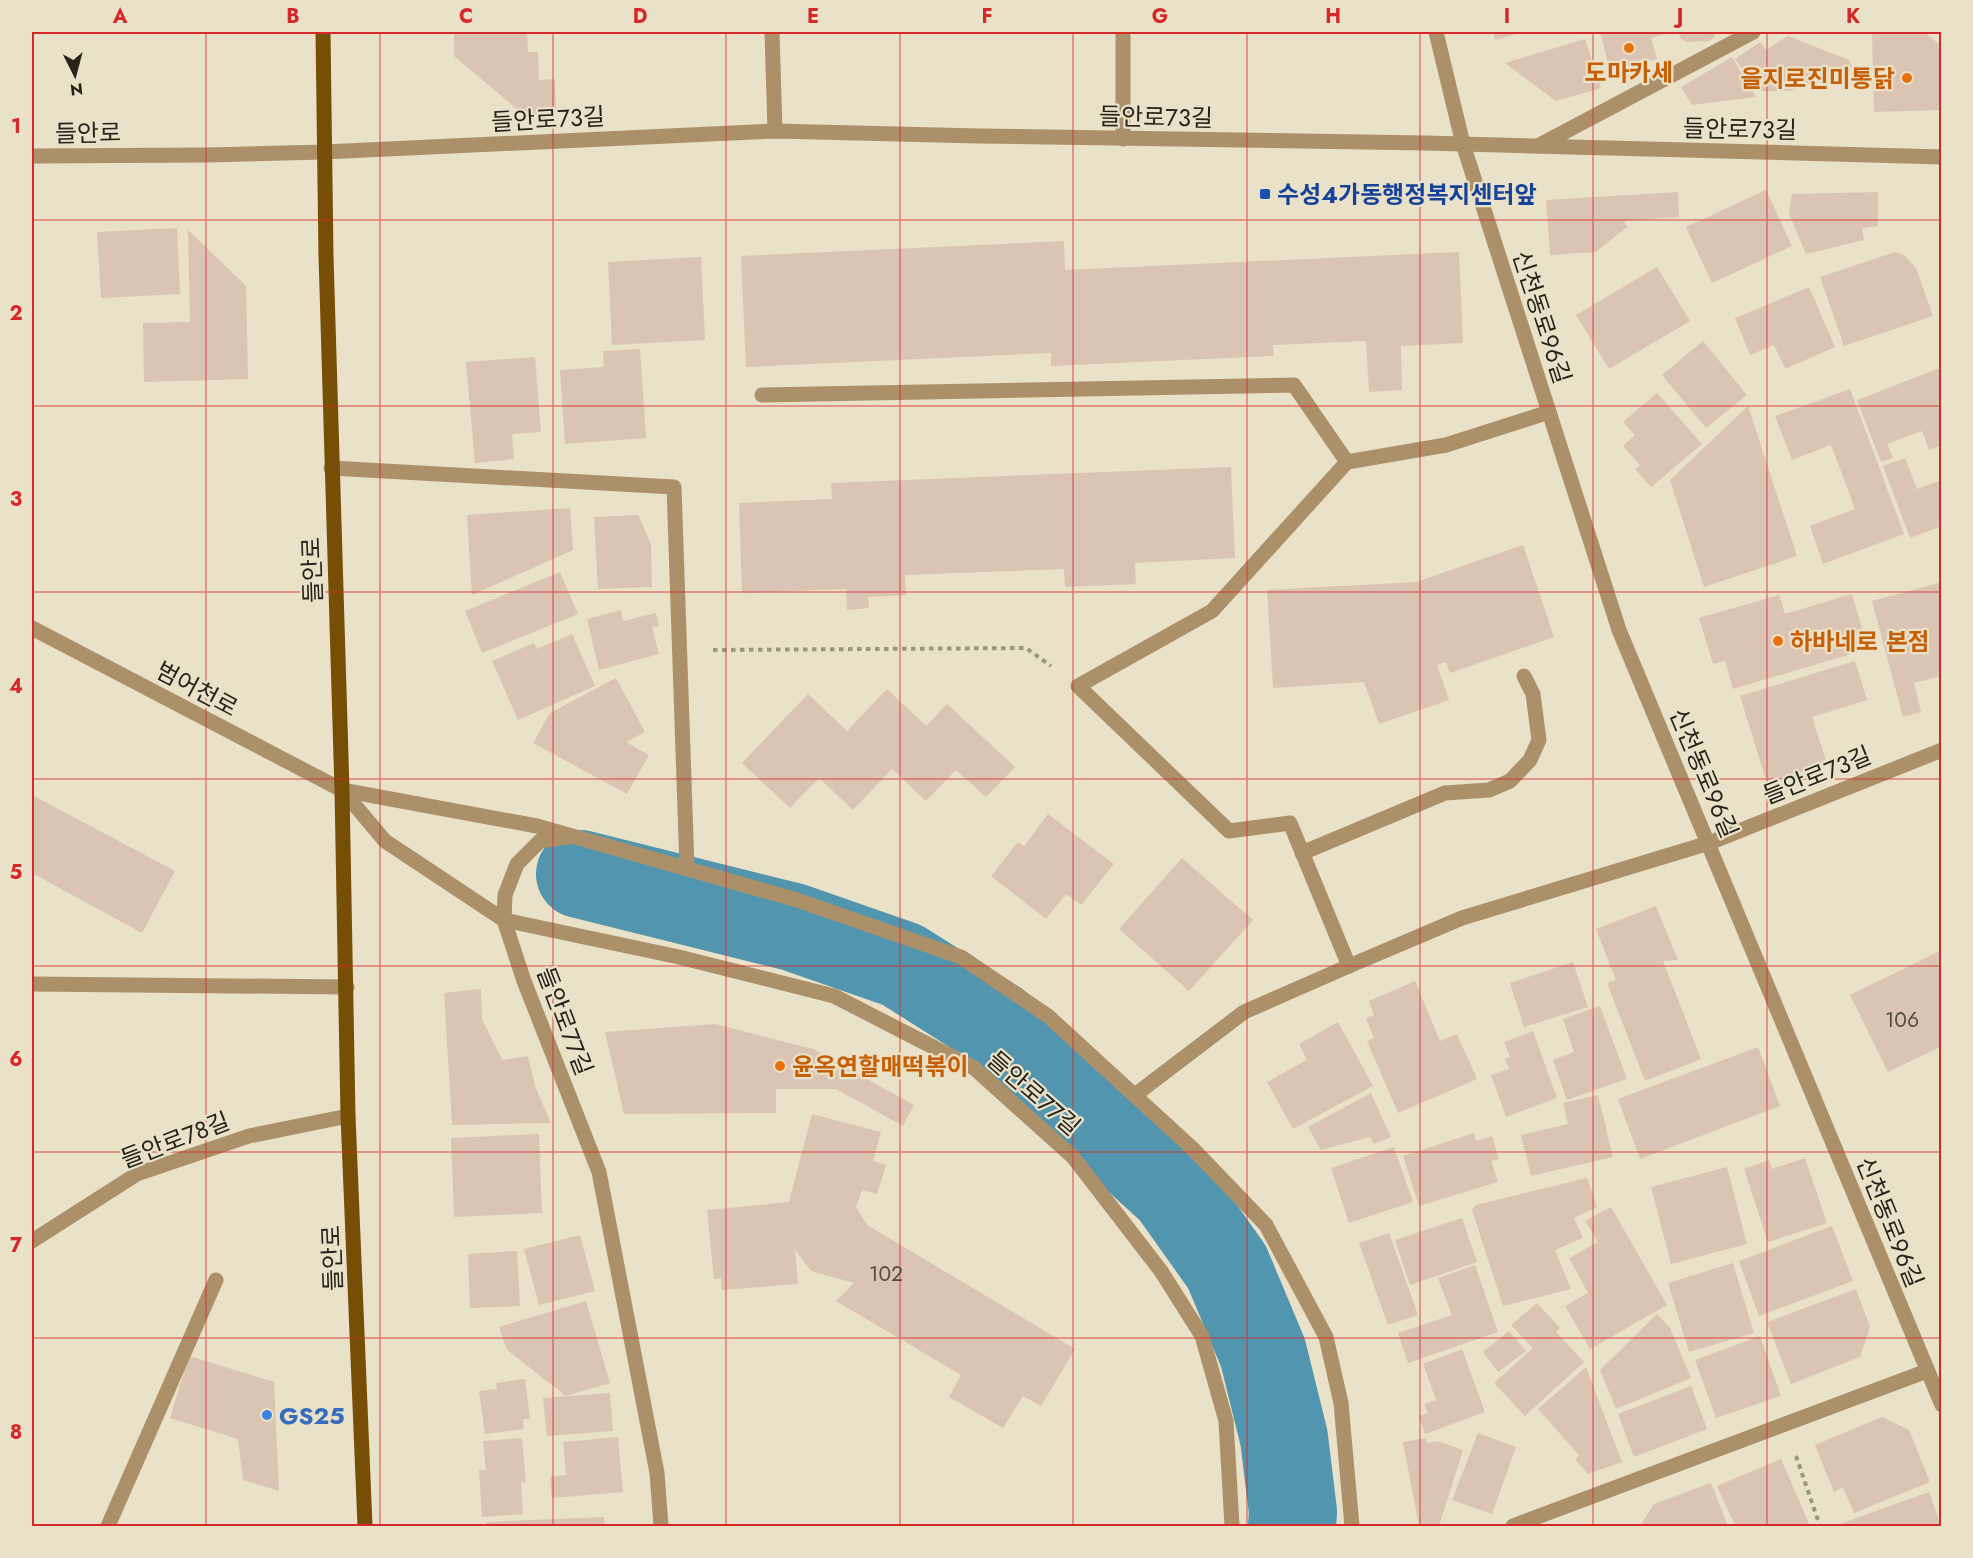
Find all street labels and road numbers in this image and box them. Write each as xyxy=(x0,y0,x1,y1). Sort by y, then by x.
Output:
street label: 들안로73길 xyxy=(490,99,606,139)
street label: 들안로73길 xyxy=(1099,99,1213,135)
street label: 들안로73길 xyxy=(1683,111,1797,147)
street label: 들안로 xyxy=(55,115,121,151)
street label: 신천동로96길 xyxy=(1504,246,1580,388)
street label: 들안로 xyxy=(293,536,331,604)
street label: 범어천로 xyxy=(150,653,244,725)
street label: 신천동로96길 xyxy=(1661,703,1747,843)
street label: 들안로73길 xyxy=(1758,737,1876,813)
street label: 들안로77길 xyxy=(528,962,602,1080)
street label: 들안로77길 xyxy=(980,1043,1088,1143)
street label: 들안로78길 xyxy=(115,1103,235,1177)
street label: 신천동로96길 xyxy=(1848,1151,1932,1293)
street label: 들안로 xyxy=(313,1224,351,1292)

